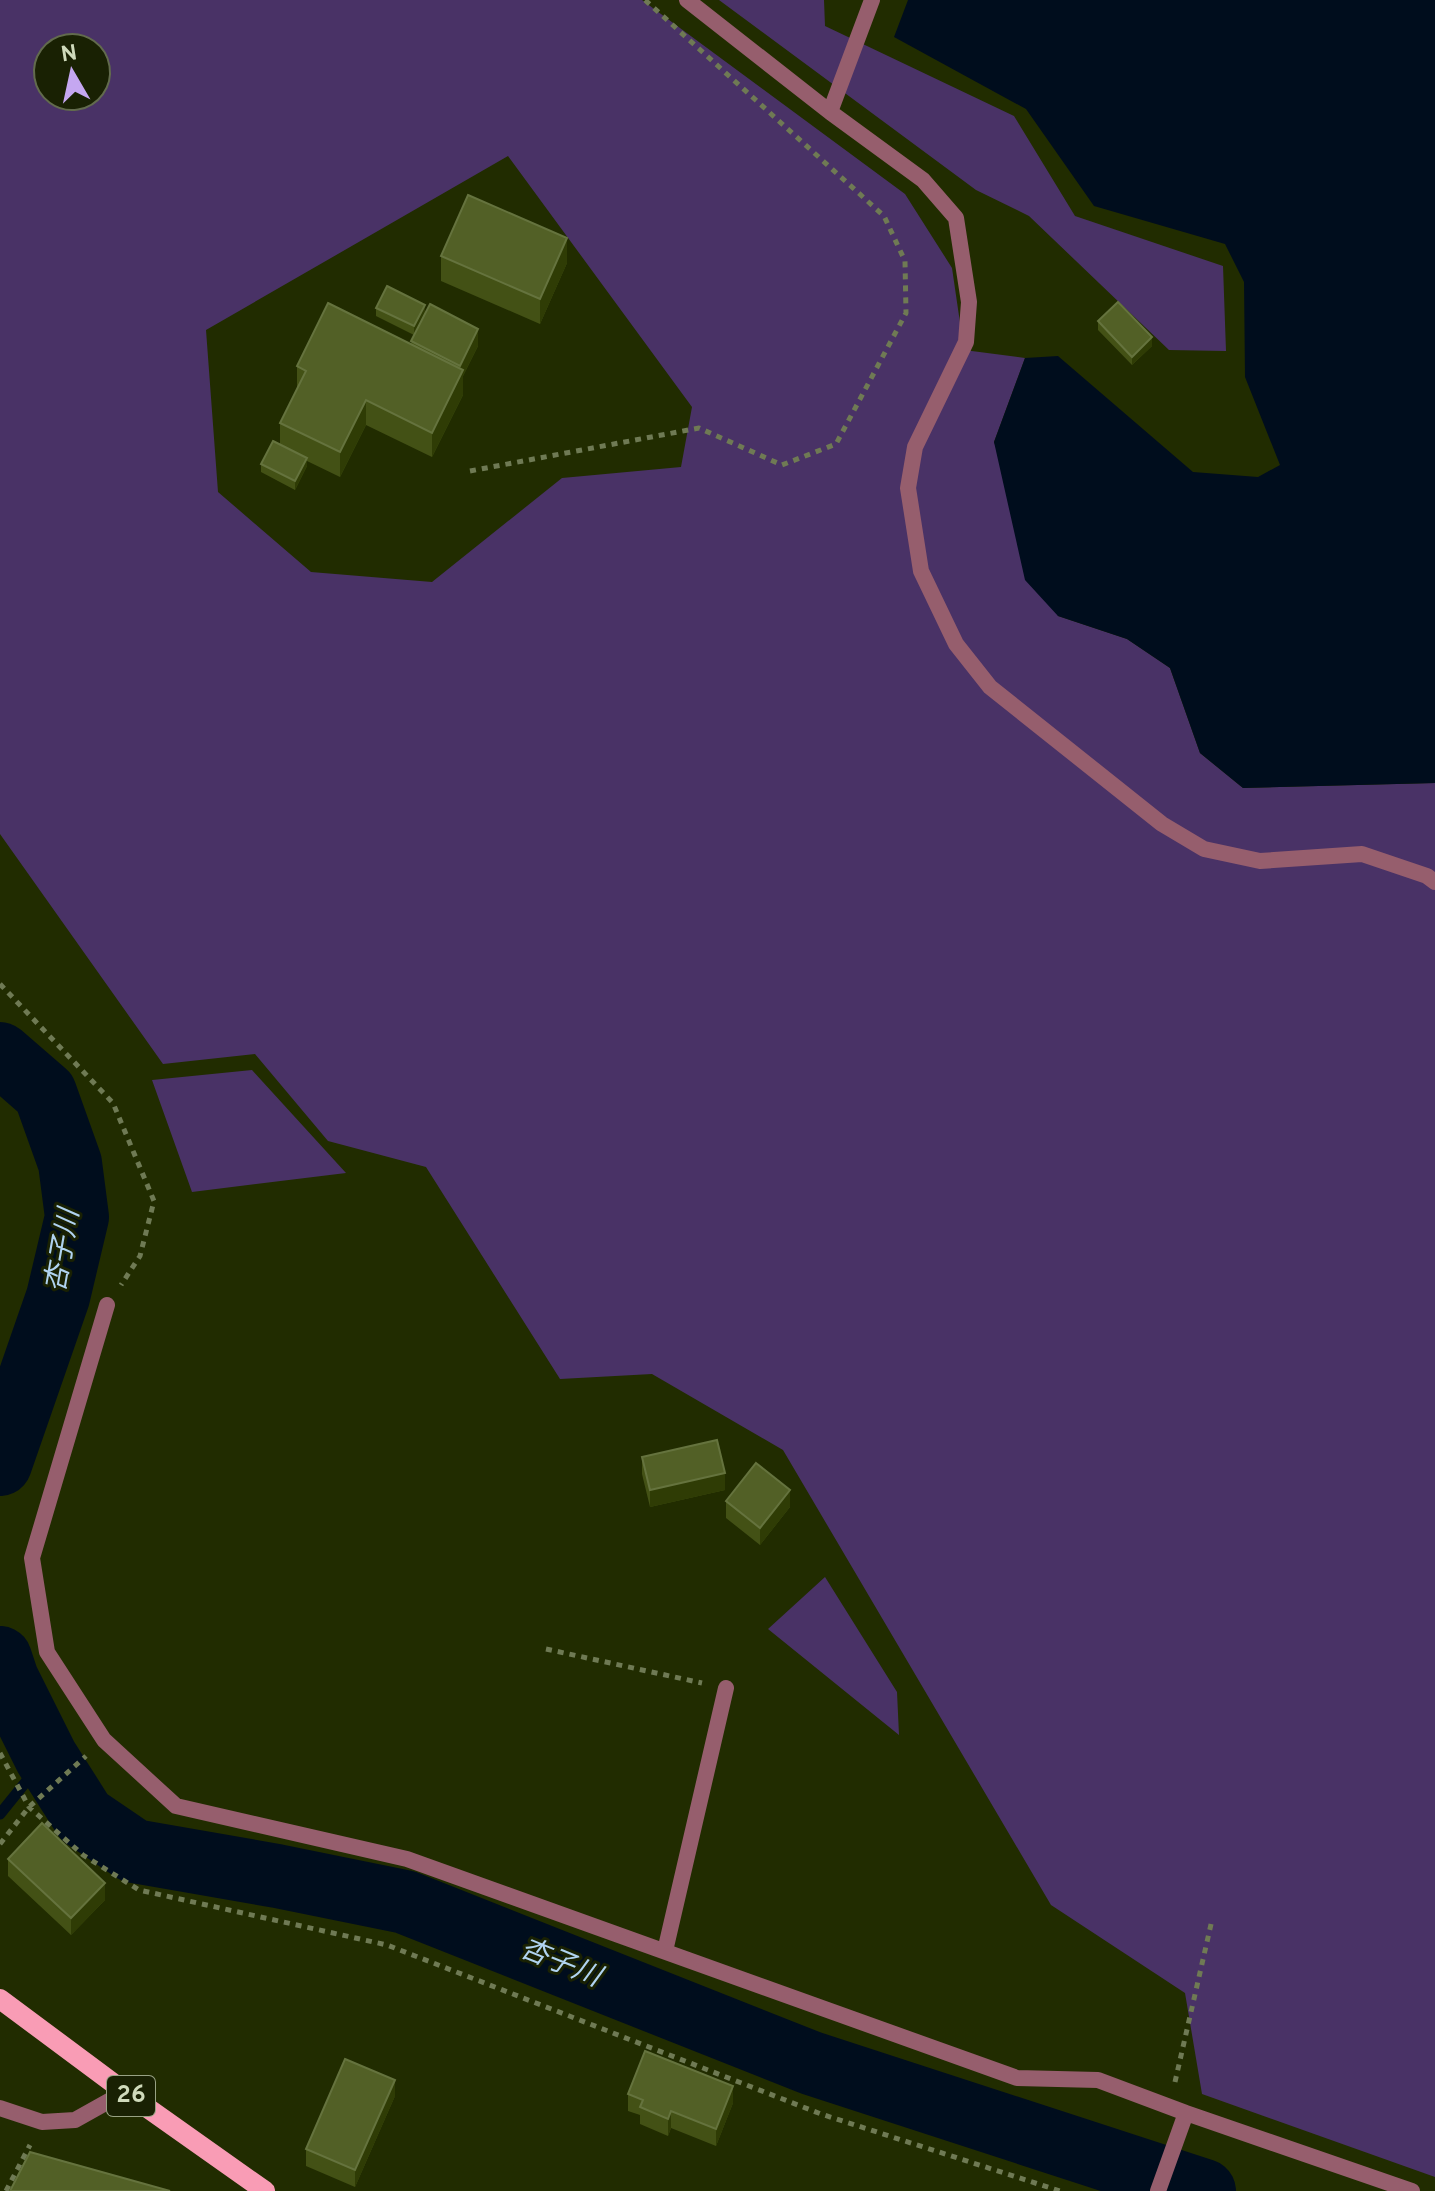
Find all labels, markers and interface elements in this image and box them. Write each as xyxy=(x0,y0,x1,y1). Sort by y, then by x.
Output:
north arrow xyxy=(32,32,112,112)
text: N xyxy=(59,40,79,69)
water label: 杏子川 xyxy=(39,1204,90,1295)
water label: 杏子川 xyxy=(514,1932,608,1998)
road number: 26 xyxy=(107,2076,155,2116)

